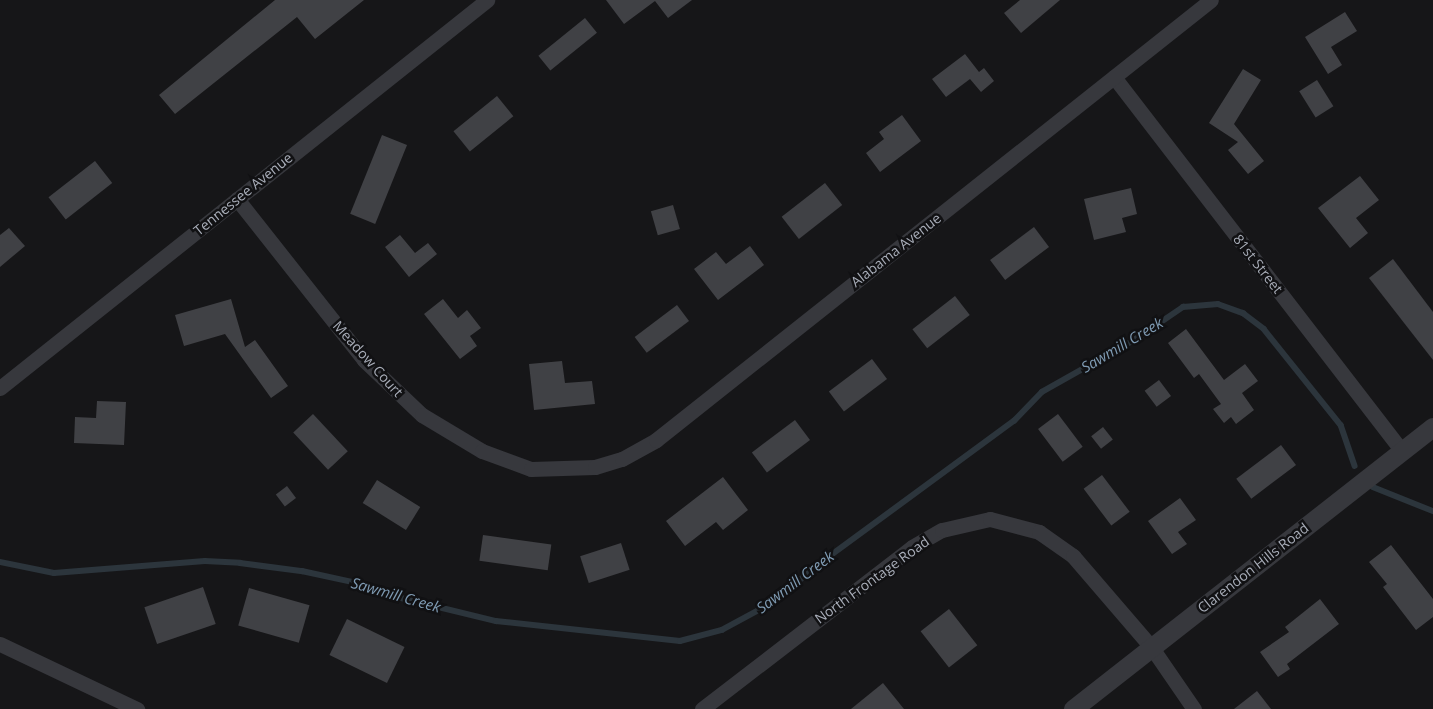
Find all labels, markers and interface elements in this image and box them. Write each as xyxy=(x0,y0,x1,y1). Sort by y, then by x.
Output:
street label: Tennessee Avenue xyxy=(190,149,296,239)
street label: Alabama Avenue xyxy=(848,210,944,290)
street label: 81st Street xyxy=(1230,231,1286,297)
water label: Sawmill Creek xyxy=(1078,314,1166,376)
street label: Meadow Court xyxy=(330,318,406,400)
street label: Clarendon Hills Road xyxy=(1194,519,1312,617)
street label: North Frontage Road xyxy=(812,533,932,627)
water label: Sawmill Creek xyxy=(753,547,837,617)
water label: Sawmill Creek xyxy=(349,574,443,616)

